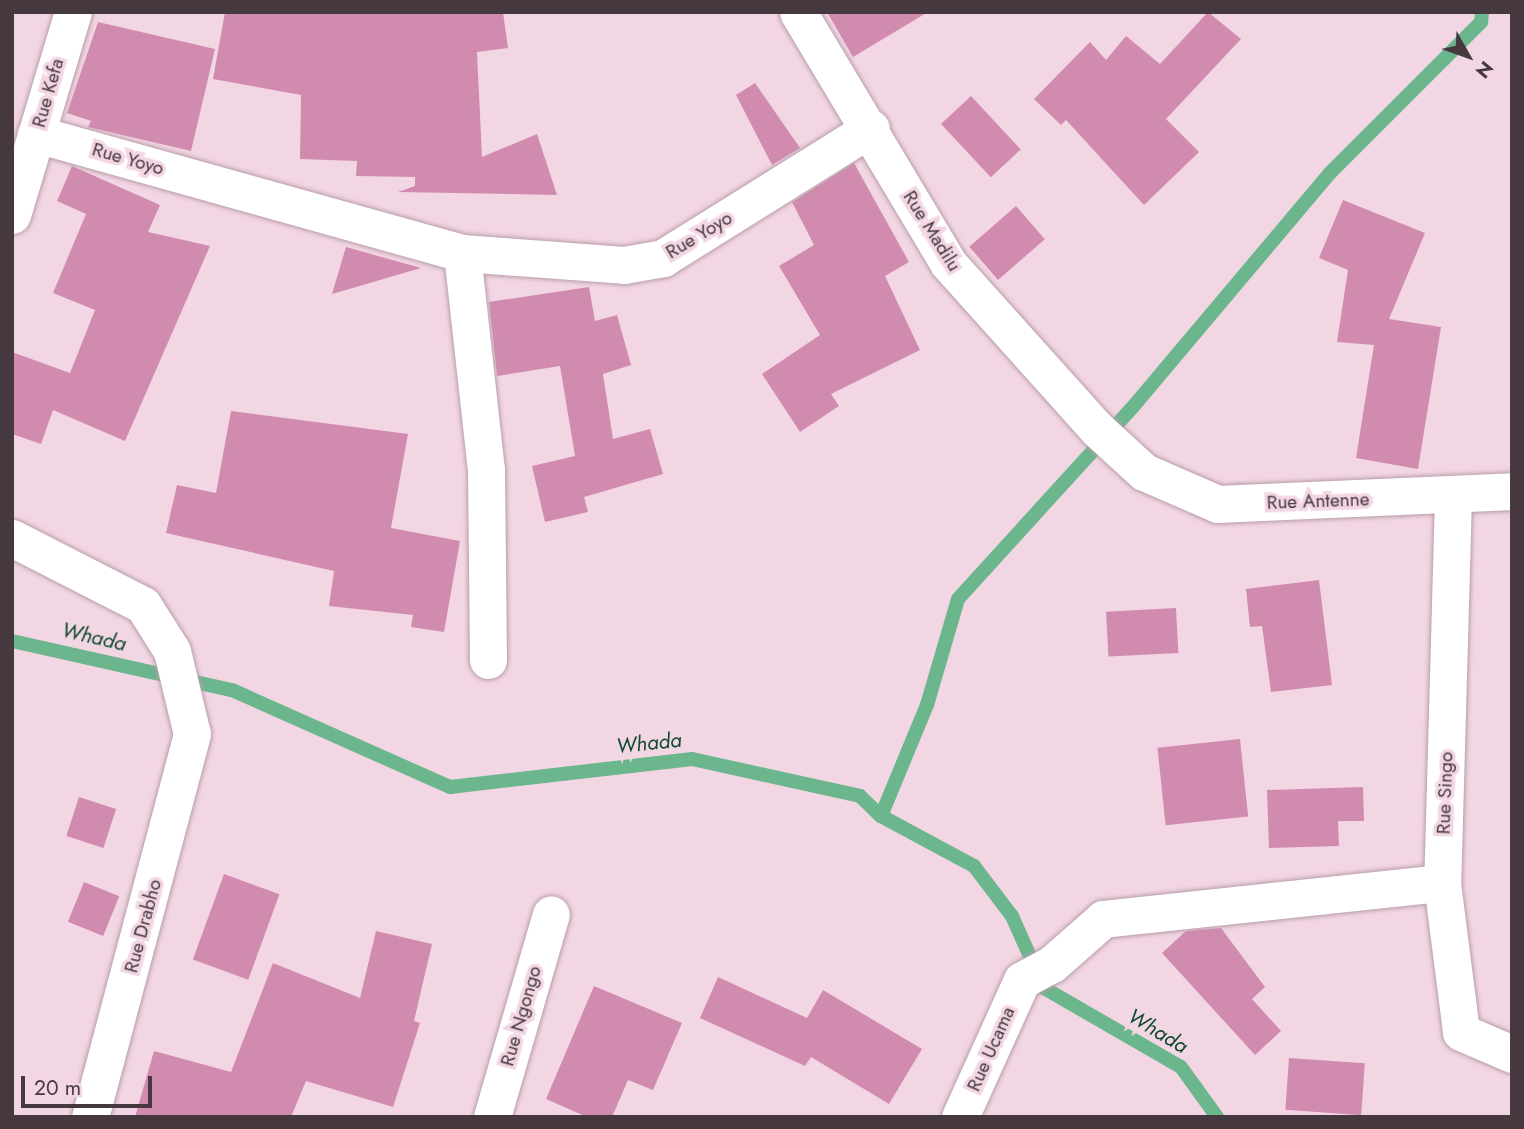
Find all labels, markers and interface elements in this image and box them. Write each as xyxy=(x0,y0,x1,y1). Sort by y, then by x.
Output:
north arrow xyxy=(1433,21,1503,91)
text: N xyxy=(1469,55,1500,84)
street label: Rue Kefa xyxy=(27,56,69,130)
street label: Rue Yoyo xyxy=(90,138,166,180)
street label: Rue Madilu xyxy=(898,186,966,276)
street label: Rue Yoyo xyxy=(662,206,736,264)
street label: Rue Antenne xyxy=(1266,488,1370,514)
water label: Whada xyxy=(59,617,129,657)
water label: Whada xyxy=(615,727,683,759)
street label: Rue Singo xyxy=(1432,751,1458,835)
street label: Rue Drabho xyxy=(120,877,166,975)
street label: Rue Ngongo xyxy=(496,963,546,1069)
street label: Rue Ucama xyxy=(962,1003,1020,1095)
water label: Whada xyxy=(1123,1003,1193,1059)
scale bar xyxy=(24,1062,156,1106)
text: 20 m xyxy=(34,1073,81,1103)

